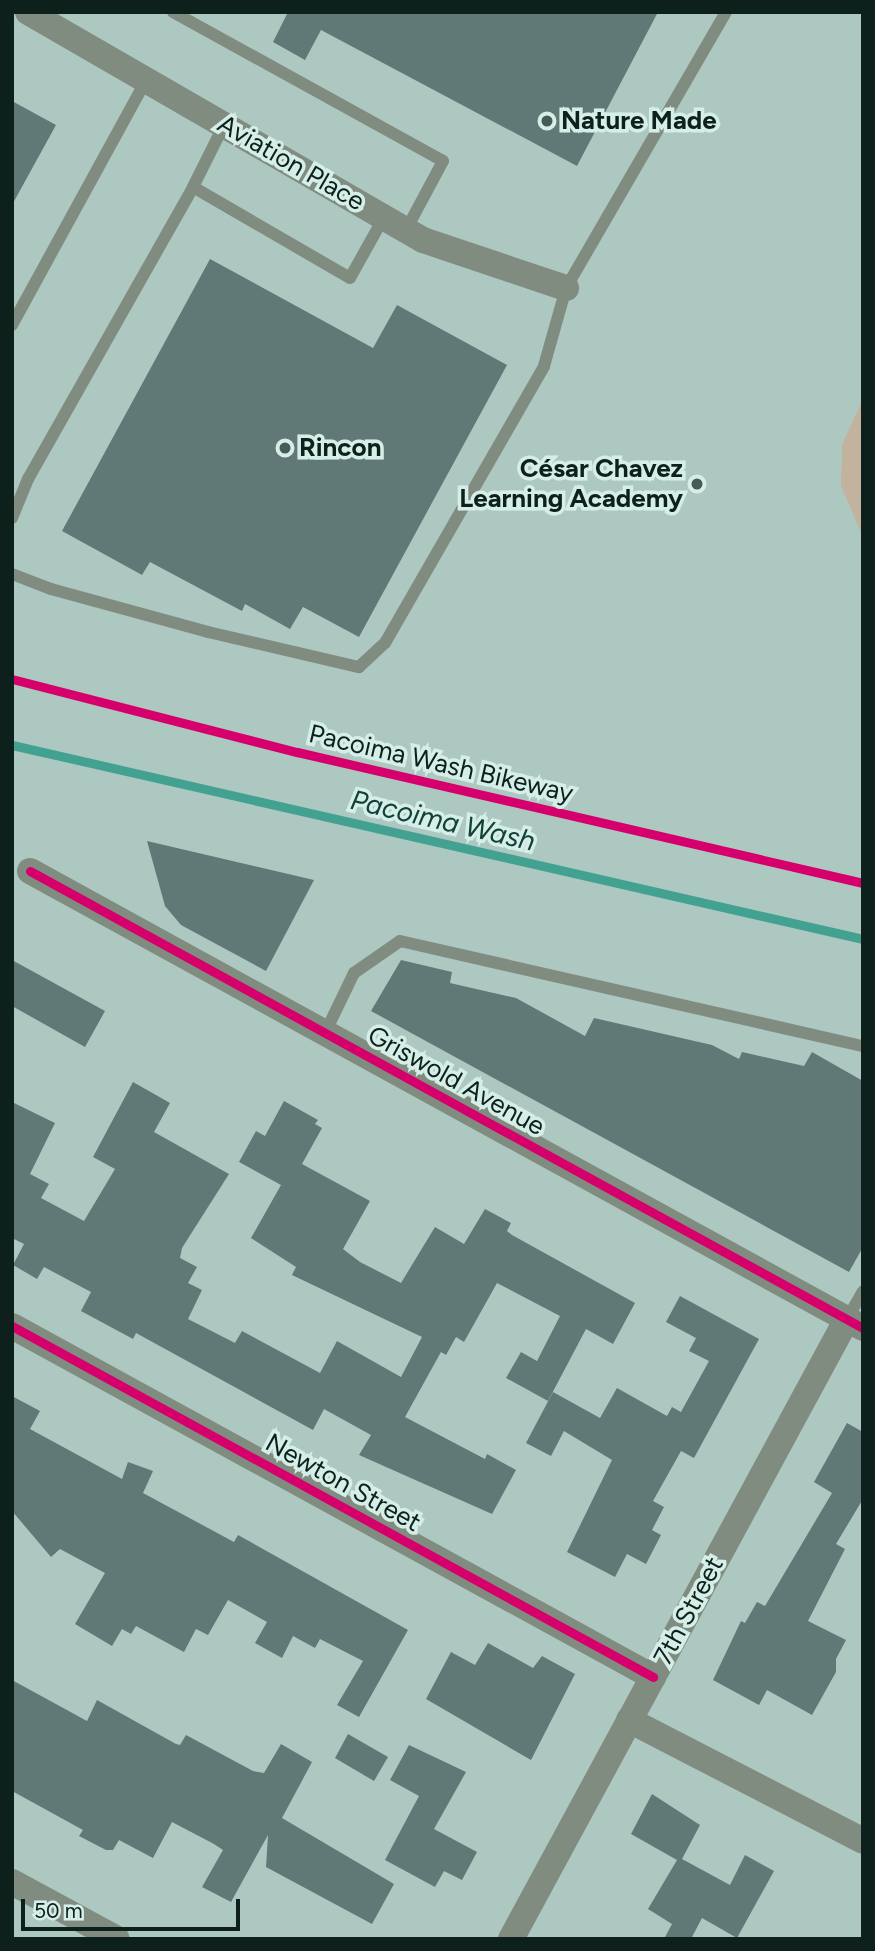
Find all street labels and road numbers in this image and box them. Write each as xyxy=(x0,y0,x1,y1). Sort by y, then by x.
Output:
street label: Aviation Place xyxy=(212,108,370,218)
street label: Pacoima Wash Bikeway xyxy=(306,718,576,810)
street label: Griswold Avenue xyxy=(362,1020,550,1142)
street label: Newton Street xyxy=(260,1427,426,1539)
street label: 7th Street xyxy=(648,1552,730,1670)

